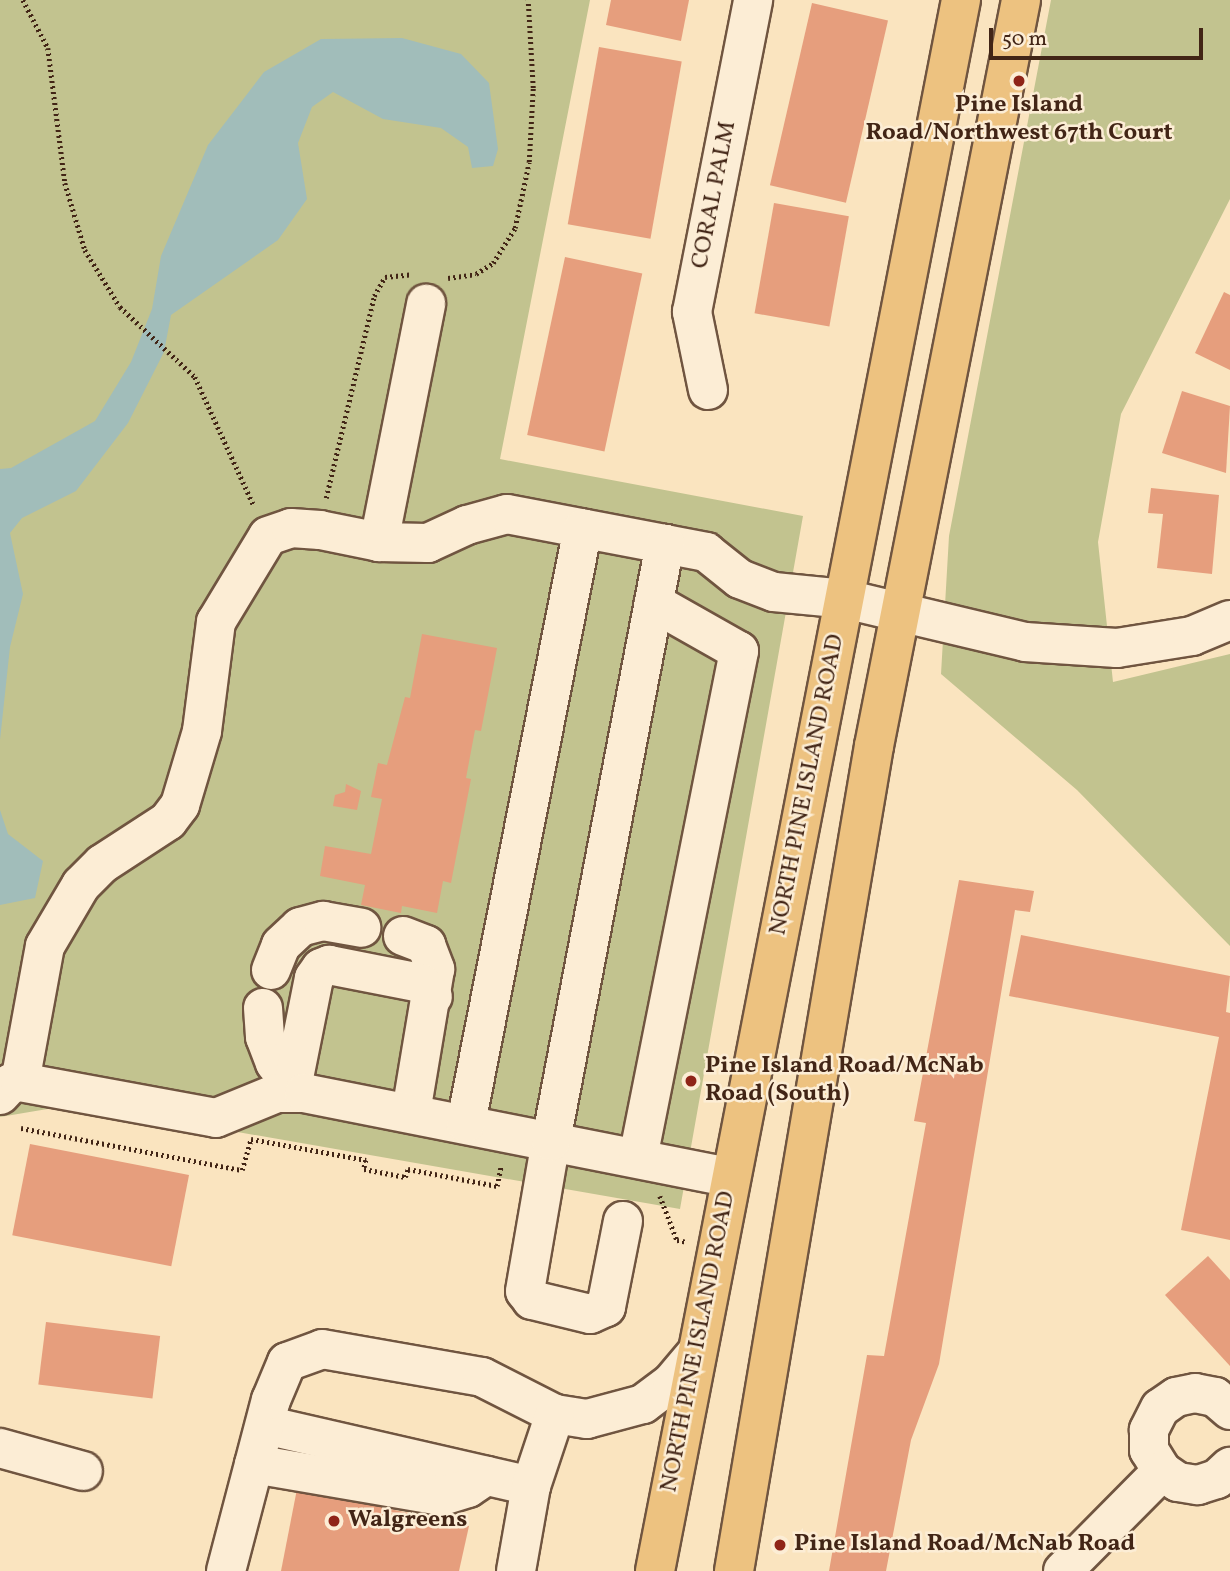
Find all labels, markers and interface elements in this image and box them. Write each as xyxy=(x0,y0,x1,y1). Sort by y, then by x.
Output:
scale bar xyxy=(992,14,1206,58)
text: 50 m xyxy=(1002,25,1047,54)
marker: Pine Island Road/Northwest 67th Court xyxy=(1011,73,1027,89)
place label: Pine Island Road/Northwest 67th Court xyxy=(866,92,1172,148)
street label: CORAL PALM xyxy=(687,119,743,271)
street label: NORTH PINE ISLAND ROAD xyxy=(765,632,851,938)
place label: Pine Island Road/McNab Road (South) xyxy=(705,1053,984,1109)
marker: Pine Island Road/McNab Road (South) xyxy=(683,1073,699,1089)
street label: NORTH PINE ISLAND ROAD xyxy=(656,1189,742,1495)
place label: Walgreens xyxy=(348,1507,467,1535)
marker: Walgreens xyxy=(326,1513,342,1529)
place label: Pine Island Road/McNab Road xyxy=(794,1531,1135,1559)
marker: Pine Island Road/McNab Road xyxy=(772,1537,788,1553)

